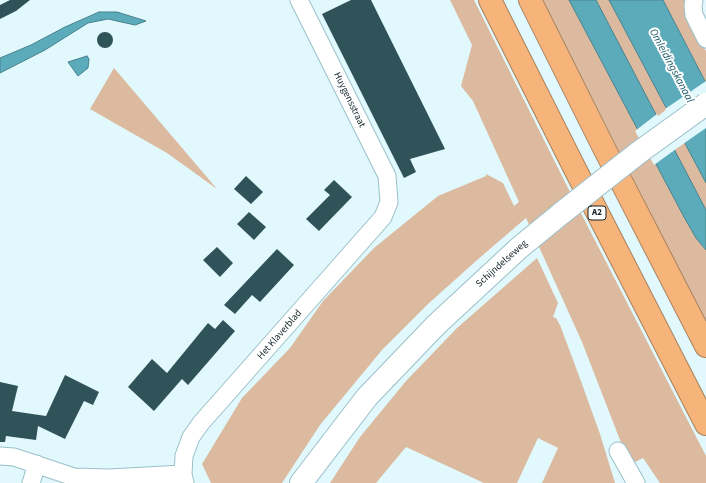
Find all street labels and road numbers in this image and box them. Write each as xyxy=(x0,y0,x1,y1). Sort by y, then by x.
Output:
street label: Huygensstraat xyxy=(330,70,368,130)
road number: A2 xyxy=(588,206,606,220)
street label: Schijndelseweg xyxy=(474,238,530,290)
street label: Het Klaverblad xyxy=(255,308,305,362)

